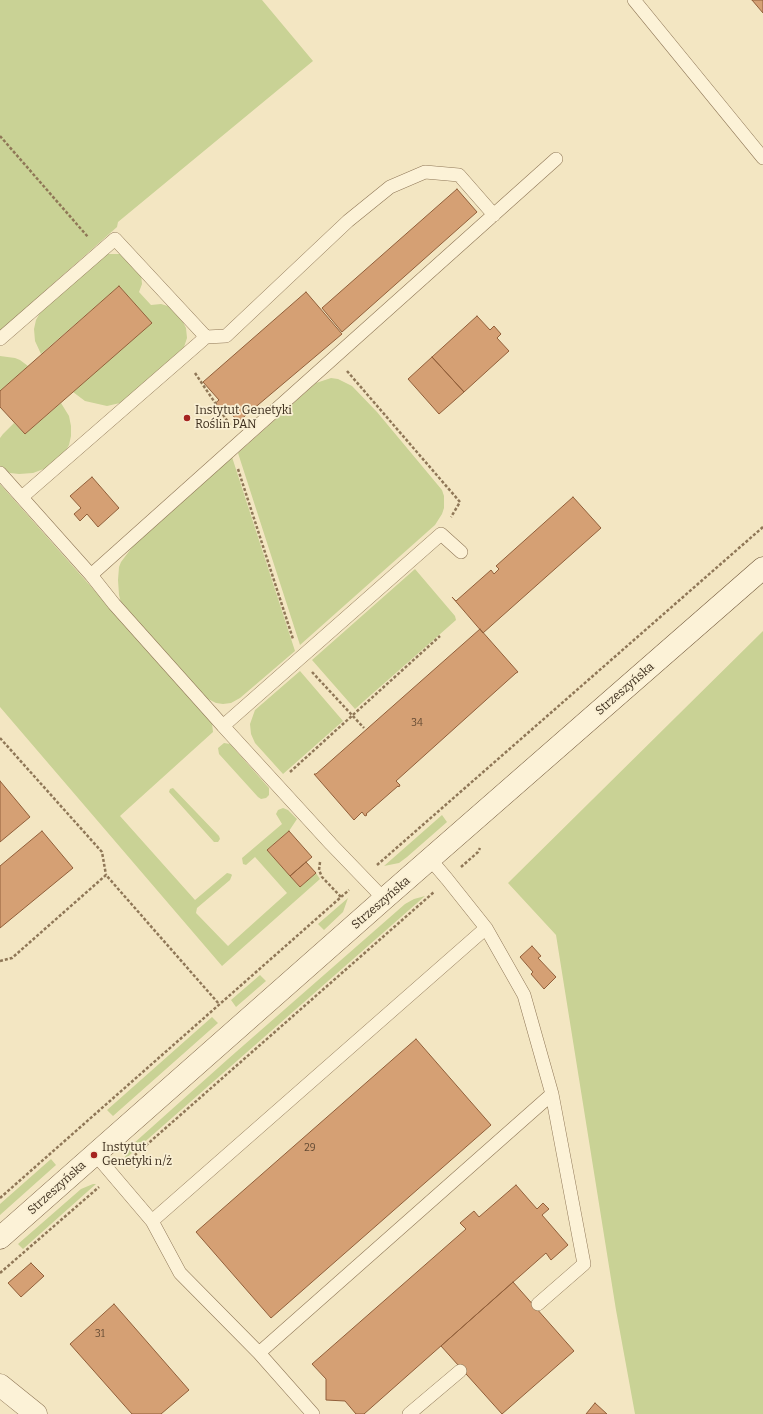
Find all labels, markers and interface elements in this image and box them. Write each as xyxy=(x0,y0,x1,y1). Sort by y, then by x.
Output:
place label: Instytut Genetyki Roślin PAN xyxy=(195,404,292,432)
marker: Instytut Genetyki Roślin PAN xyxy=(182,413,192,423)
street label: Strzeszyńska xyxy=(593,660,657,718)
house number: 34 xyxy=(411,717,423,729)
street label: Strzeszyńska xyxy=(349,874,413,932)
place label: Instytut Genetyki n/ż xyxy=(102,1141,172,1169)
house number: 29 xyxy=(304,1142,316,1154)
marker: Instytut Genetyki n/ż xyxy=(89,1150,99,1160)
street label: Strzeszyńska xyxy=(25,1158,89,1218)
house number: 31 xyxy=(95,1328,105,1340)

